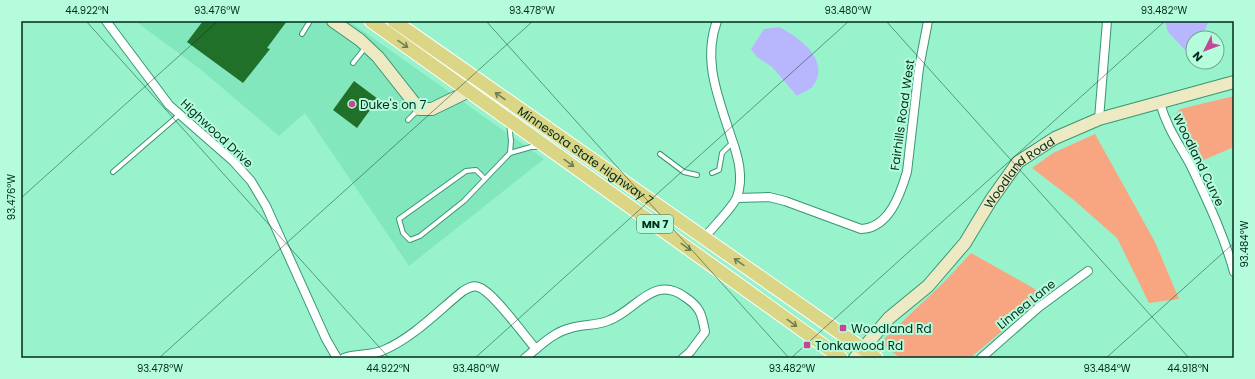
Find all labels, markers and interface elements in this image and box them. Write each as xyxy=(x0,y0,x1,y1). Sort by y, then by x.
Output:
text: 44.922°N xyxy=(65,3,109,18)
text: 93.476°W xyxy=(194,3,240,18)
text: 93.478°W xyxy=(509,3,555,18)
text: 93.480°W xyxy=(824,3,872,18)
text: 93.482°W xyxy=(1141,3,1187,18)
north arrow xyxy=(1185,30,1225,70)
one-way arrow xyxy=(397,40,408,48)
text: N xyxy=(1189,48,1206,65)
street label: Fairhills Road West xyxy=(886,58,918,172)
one-way arrow xyxy=(494,92,505,100)
street label: Highwood Drive xyxy=(177,95,257,171)
place label: Duke's on 7 xyxy=(360,96,427,113)
marker: Duke's on 7 xyxy=(347,99,357,109)
street label: Minnesota State Highway 7 xyxy=(515,102,657,209)
street label: Woodland Curve xyxy=(1169,111,1229,209)
street label: Woodland Road xyxy=(979,132,1058,211)
one-way arrow xyxy=(564,159,575,167)
text: 93.476°W xyxy=(4,174,19,220)
road number: MN 7 xyxy=(637,215,673,233)
text: 93.484°W xyxy=(1237,220,1252,268)
one-way arrow xyxy=(681,242,692,251)
one-way arrow xyxy=(734,258,745,266)
street label: Linnea Lane xyxy=(993,275,1059,333)
one-way arrow xyxy=(786,318,797,327)
place label: Woodland Rd xyxy=(851,320,932,337)
marker: Woodland Rd xyxy=(838,323,848,333)
place label: Tonkawood Rd xyxy=(815,337,903,354)
marker: Tonkawood Rd xyxy=(802,340,812,350)
text: 93.478°W xyxy=(137,361,183,376)
text: 44.922°N xyxy=(366,361,410,376)
text: 93.480°W xyxy=(452,361,500,376)
text: 93.482°W xyxy=(769,361,815,376)
text: 93.484°W xyxy=(1083,361,1131,376)
text: 44.918°N xyxy=(1167,361,1209,376)

